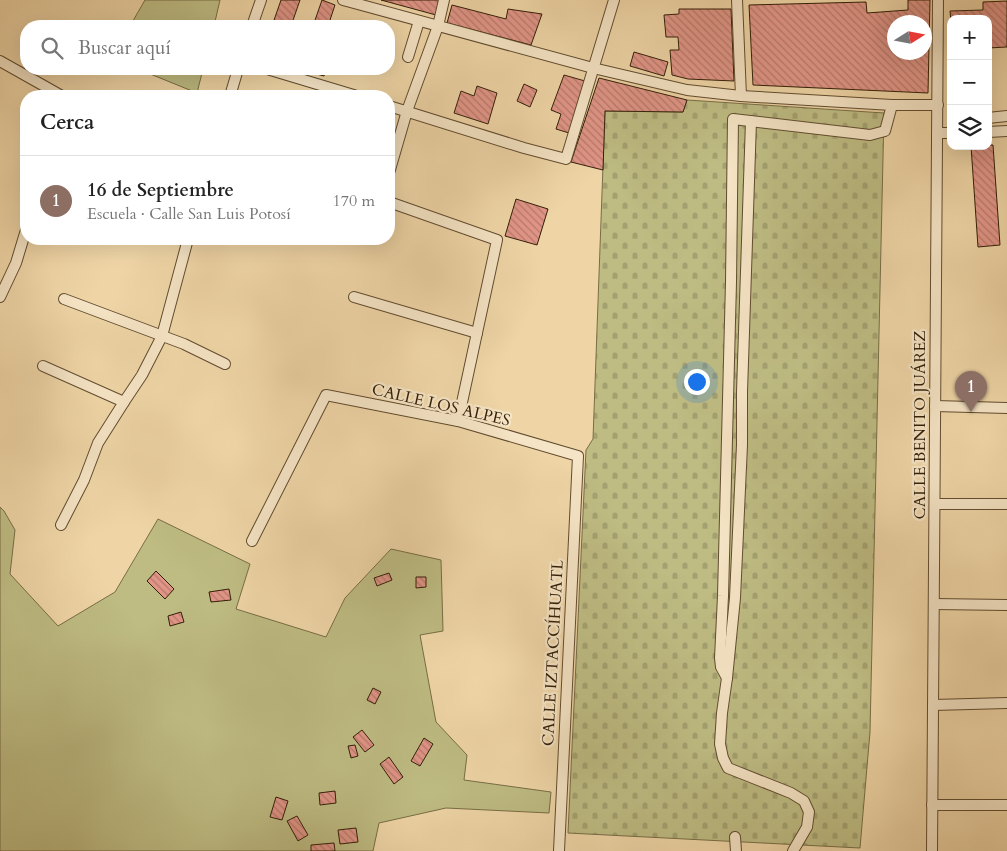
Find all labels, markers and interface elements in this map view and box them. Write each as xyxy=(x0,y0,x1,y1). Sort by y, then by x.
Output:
north arrow xyxy=(887,15,932,60)
map controls xyxy=(947,15,992,150)
button: + xyxy=(947,15,992,60)
search box xyxy=(20,20,395,75)
icon: search xyxy=(38,34,66,62)
text: Buscar aquí xyxy=(78,35,171,61)
button: − xyxy=(947,60,992,105)
button: layers xyxy=(947,105,992,150)
text: Cerca xyxy=(40,108,94,137)
text: 16 de Septiembre xyxy=(87,177,234,203)
text: 1 xyxy=(52,190,60,212)
text: 170 m xyxy=(333,190,375,212)
text: Escuela · Calle San Luis Potosí xyxy=(87,203,291,225)
street label: CALLE BENITO JUÁREZ xyxy=(909,330,931,520)
your location xyxy=(684,369,710,395)
pin: 1 xyxy=(955,371,987,412)
street label: CALLE LOS ALPES xyxy=(370,378,512,432)
street label: CALLE IZTACCÍHUATL xyxy=(537,559,569,747)

